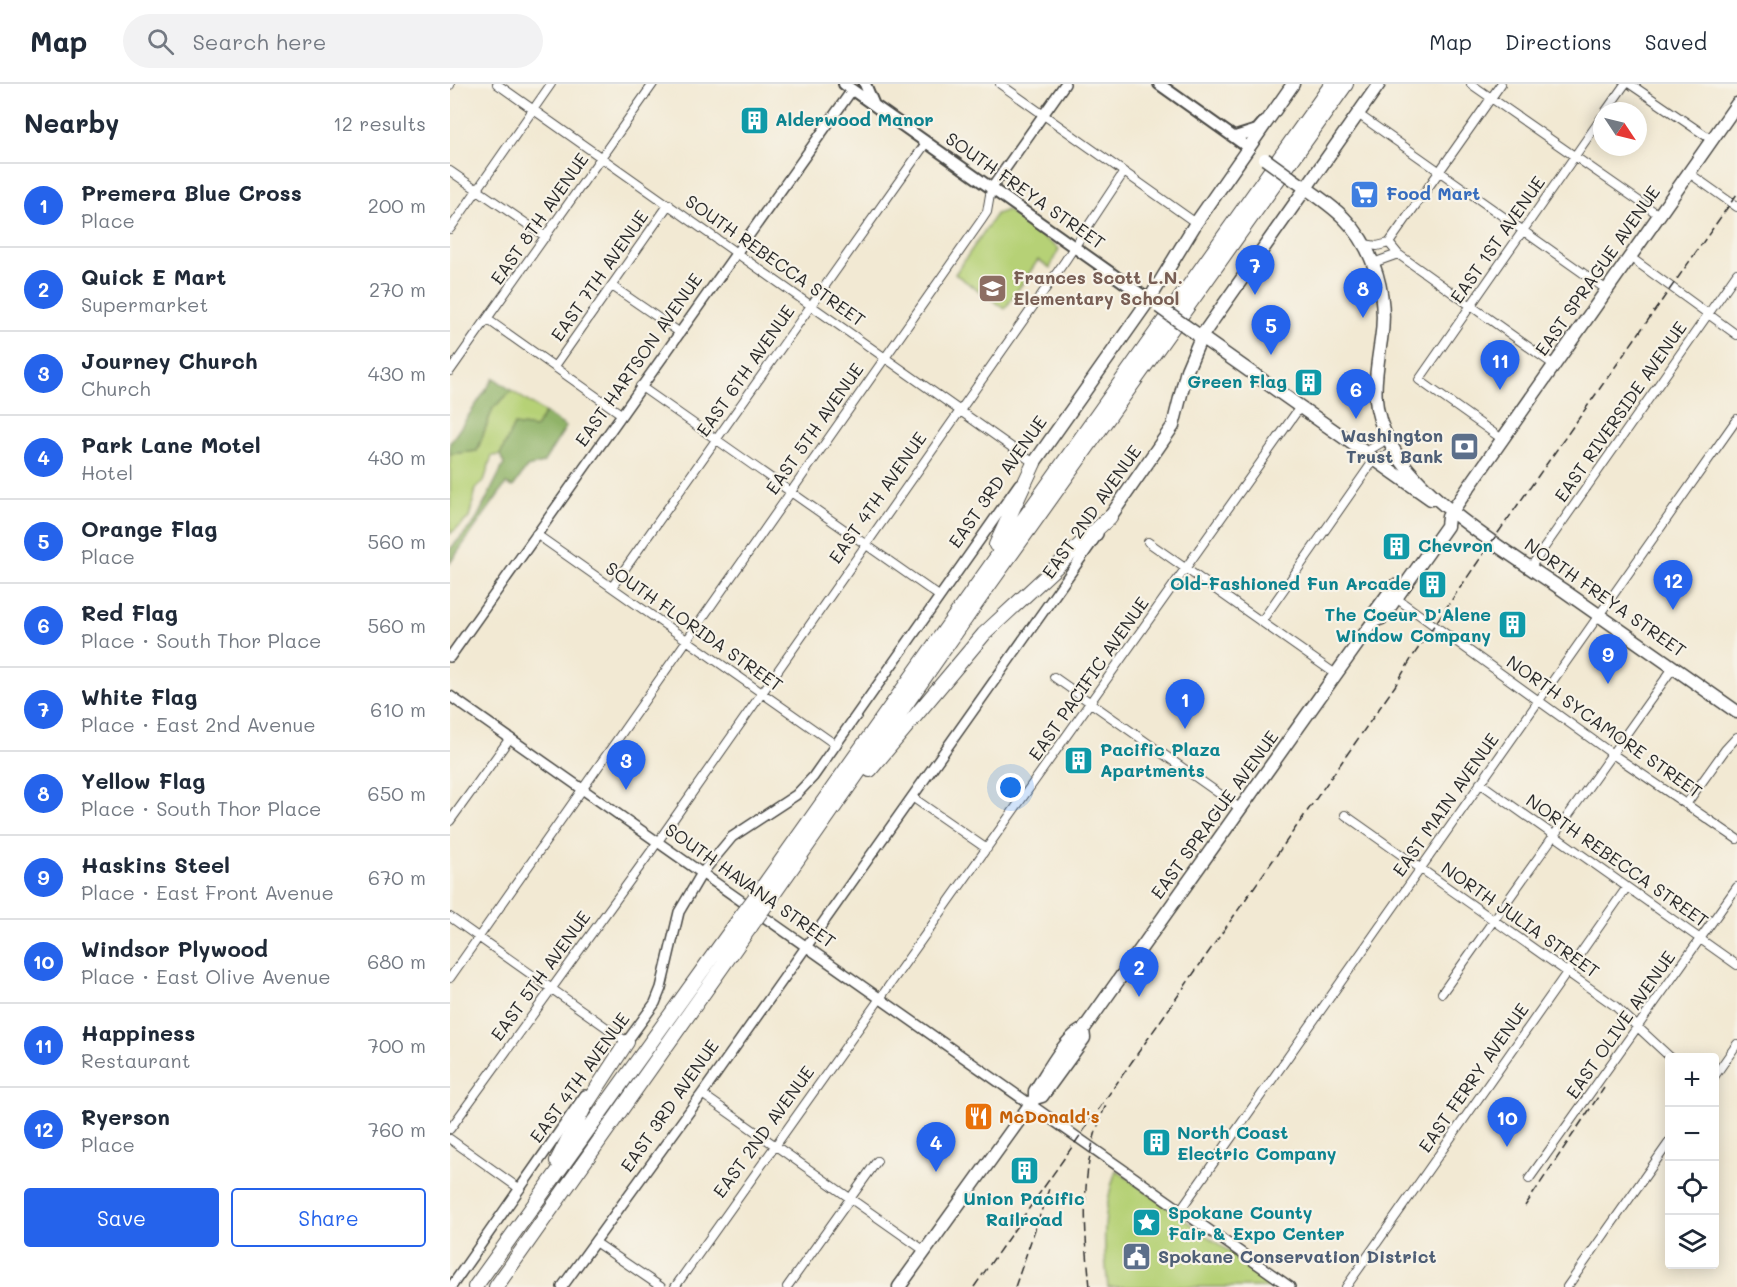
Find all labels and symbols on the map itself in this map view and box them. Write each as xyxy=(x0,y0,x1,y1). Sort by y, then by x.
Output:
north arrow xyxy=(1593,102,1647,156)
building icon: Alderwood Manor xyxy=(738,104,770,136)
place label: Alderwood Manor xyxy=(775,107,934,131)
street label: SOUTH FREYA STREET xyxy=(941,126,1110,254)
street label: EAST 8TH AVENUE xyxy=(485,148,594,289)
street label: EAST 1ST AVENUE xyxy=(1444,171,1550,308)
supermarket icon: Food Mart xyxy=(1349,178,1381,210)
place label: Food Mart xyxy=(1386,181,1480,205)
street label: EAST SPRAGUE AVENUE xyxy=(1529,181,1665,360)
street label: SOUTH REBECCA STREET xyxy=(681,189,870,332)
street label: EAST 7TH AVENUE xyxy=(545,205,653,346)
pin: 7 xyxy=(1236,246,1274,295)
place label: Frances Scott L.N. Elementary School xyxy=(1013,265,1183,310)
street label: EAST HARTSON AVENUE xyxy=(569,268,707,451)
pin: 8 xyxy=(1344,268,1382,318)
school or university icon: Frances Scott L.N. Elementary School xyxy=(976,272,1008,304)
street label: EAST 6TH AVENUE xyxy=(691,300,800,441)
pin: 5 xyxy=(1252,306,1290,355)
street label: EAST RIVERSIDE AVENUE xyxy=(1549,316,1692,506)
pin: 11 xyxy=(1480,340,1520,390)
street label: EAST 5TH AVENUE xyxy=(760,358,868,499)
building icon: Green Flag xyxy=(1292,366,1324,398)
place label: Green Flag xyxy=(1187,369,1287,393)
pin: 6 xyxy=(1336,370,1376,419)
street label: EAST 3RD AVENUE xyxy=(943,411,1052,552)
place label: Washington Trust Bank xyxy=(1341,423,1443,468)
street label: EAST 4TH AVENUE xyxy=(823,427,931,568)
bank icon: Washington Trust Bank xyxy=(1448,430,1480,462)
street label: EAST 2ND AVENUE xyxy=(1036,440,1146,583)
building icon: Chevron xyxy=(1381,530,1413,562)
street label: NORTH FREYA STREET xyxy=(1520,532,1691,662)
place label: Chevron xyxy=(1418,533,1493,557)
street label: SOUTH FLORIDA STREET xyxy=(601,556,788,697)
pin: 12 xyxy=(1654,560,1692,610)
building icon: Old-Fashioned Fun Arcade xyxy=(1416,568,1448,600)
place label: Old-Fashioned Fun Arcade xyxy=(1170,571,1411,595)
street label: EAST PACIFIC AVENUE xyxy=(1023,592,1154,765)
place label: The Coeur D'Alene Window Company xyxy=(1325,602,1491,647)
building icon: The Coeur D'Alene Window Company xyxy=(1496,609,1528,641)
pin: 9 xyxy=(1588,634,1628,684)
street label: NORTH SYCAMORE STREET xyxy=(1502,649,1707,803)
pin: 1 xyxy=(1166,680,1204,729)
street label: EAST SPRAGUE AVENUE xyxy=(1145,725,1283,903)
street label: EAST MAIN AVENUE xyxy=(1387,728,1504,881)
place label: Pacific Plaza Apartments xyxy=(1100,737,1221,782)
pin: 3 xyxy=(606,740,645,790)
building icon: Pacific Plaza Apartments xyxy=(1063,744,1095,776)
your location xyxy=(996,773,1025,802)
street label: NORTH REBECCA STREET xyxy=(1522,788,1713,932)
street label: SOUTH HAVANA STREET xyxy=(661,817,841,953)
street label: NORTH JULIA STREET xyxy=(1437,856,1604,983)
street label: EAST 5TH AVENUE xyxy=(485,906,595,1045)
street label: EAST OLIVE AVENUE xyxy=(1560,946,1680,1103)
pin: 2 xyxy=(1120,948,1158,997)
street label: EAST FERRY AVENUE xyxy=(1413,998,1534,1157)
street label: EAST 4TH AVENUE xyxy=(524,1008,634,1147)
street label: EAST 3RD AVENUE xyxy=(615,1035,724,1176)
street label: EAST 2ND AVENUE xyxy=(707,1061,819,1202)
pin: 10 xyxy=(1488,1098,1526,1147)
restaurant icon: McDonald's xyxy=(962,1101,994,1133)
place label: McDonald's xyxy=(999,1104,1100,1128)
place label: North Coast Electric Company xyxy=(1177,1120,1337,1165)
pin: 4 xyxy=(916,1122,956,1172)
building icon: North Coast Electric Company xyxy=(1140,1127,1172,1159)
building icon: Union Pacific Railroad xyxy=(1008,1154,1040,1186)
place label: Union Pacific Railroad xyxy=(963,1186,1085,1231)
place label: Spokane County Fair & Expo Center xyxy=(1168,1200,1345,1245)
place icon: Spokane County Fair & Expo Center xyxy=(1131,1207,1163,1239)
public building icon: Spokane Conservation District xyxy=(1121,1241,1153,1273)
place label: Spokane Conservation District xyxy=(1158,1244,1437,1268)

